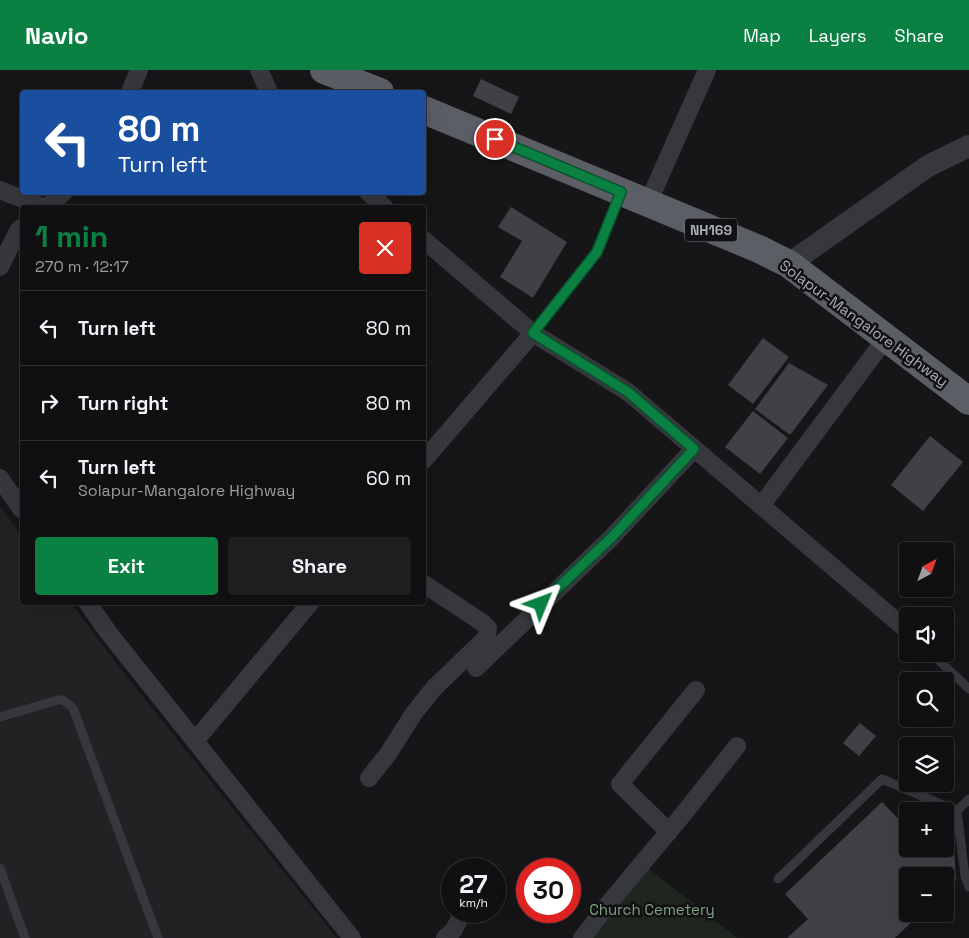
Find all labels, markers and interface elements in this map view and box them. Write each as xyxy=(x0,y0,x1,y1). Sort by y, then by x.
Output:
text: Navio xyxy=(25,20,89,51)
text: Map xyxy=(743,24,781,47)
text: Layers xyxy=(809,24,866,47)
text: Share xyxy=(894,24,944,47)
text: 80 m xyxy=(118,107,200,151)
icon: left xyxy=(35,110,100,175)
pin xyxy=(474,118,516,160)
icon: arrive xyxy=(481,125,509,153)
text: Turn left xyxy=(118,150,208,178)
text: 1 min xyxy=(35,217,108,256)
road number: NH169 xyxy=(685,218,737,242)
button: close xyxy=(359,222,411,274)
street label: Solapur-Mangalore Highway xyxy=(776,255,952,391)
text: 270 m · 12:17 xyxy=(35,256,129,277)
icon: left xyxy=(35,314,63,342)
text: Turn left xyxy=(78,316,156,341)
text: 80 m xyxy=(366,316,411,341)
icon: right xyxy=(35,389,63,417)
text: Turn right xyxy=(78,391,168,416)
text: 80 m xyxy=(366,391,411,416)
text: Turn left xyxy=(78,455,156,480)
icon: left xyxy=(35,464,63,492)
text: 60 m xyxy=(366,466,411,491)
text: Solapur-Mangalore Highway xyxy=(78,480,295,501)
button: Exit xyxy=(35,537,218,595)
button: Share xyxy=(228,537,411,595)
north arrow xyxy=(899,542,954,598)
map controls xyxy=(899,542,954,922)
position arrow xyxy=(514,577,566,629)
button: sound xyxy=(899,607,954,662)
button: search xyxy=(899,672,954,727)
button: layers xyxy=(899,737,954,792)
button: + xyxy=(899,802,954,857)
speed limit sign: 30 xyxy=(516,858,581,923)
button: − xyxy=(899,867,954,922)
text: 27 xyxy=(459,868,488,900)
text: km/h xyxy=(459,895,488,911)
park label: Church Cemetery xyxy=(589,900,715,919)

